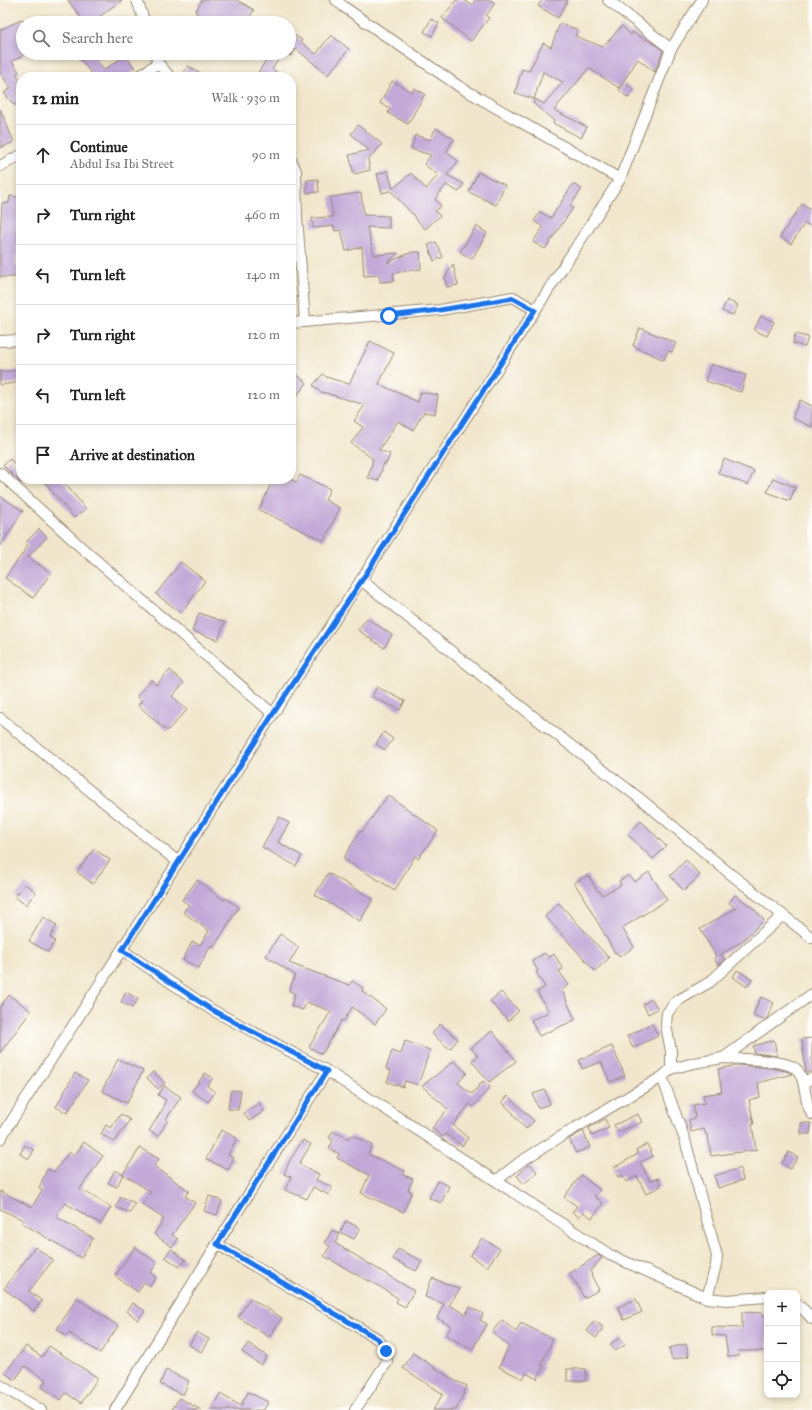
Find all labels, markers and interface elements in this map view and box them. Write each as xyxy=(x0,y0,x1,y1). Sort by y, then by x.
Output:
search box xyxy=(16,16,296,60)
icon: search xyxy=(30,27,52,49)
text: Search here xyxy=(62,29,133,47)
text: 12 min xyxy=(32,88,79,109)
text: Walk · 930 m xyxy=(211,90,280,106)
text: Continue xyxy=(70,138,128,156)
icon: ahead xyxy=(32,144,54,166)
text: 90 m xyxy=(252,147,280,163)
text: Abdul Isa Ibi Street xyxy=(70,156,174,172)
icon: right xyxy=(32,204,54,226)
text: Turn right xyxy=(70,206,135,224)
text: 460 m xyxy=(245,207,280,223)
icon: left xyxy=(32,264,54,286)
text: Turn left xyxy=(70,266,126,284)
text: 140 m xyxy=(246,267,280,283)
route start xyxy=(380,307,398,325)
icon: right xyxy=(32,324,54,346)
text: Turn right xyxy=(70,326,135,344)
text: 120 m xyxy=(247,327,280,343)
icon: left xyxy=(32,384,54,406)
text: Turn left xyxy=(70,386,126,404)
text: 120 m xyxy=(247,387,280,403)
icon: arrive xyxy=(32,444,54,466)
text: Arrive at destination xyxy=(70,446,195,464)
map controls xyxy=(764,1290,800,1398)
button: + xyxy=(764,1290,800,1326)
button: − xyxy=(764,1326,800,1362)
route end xyxy=(377,1342,395,1360)
button: locate xyxy=(764,1362,800,1398)

